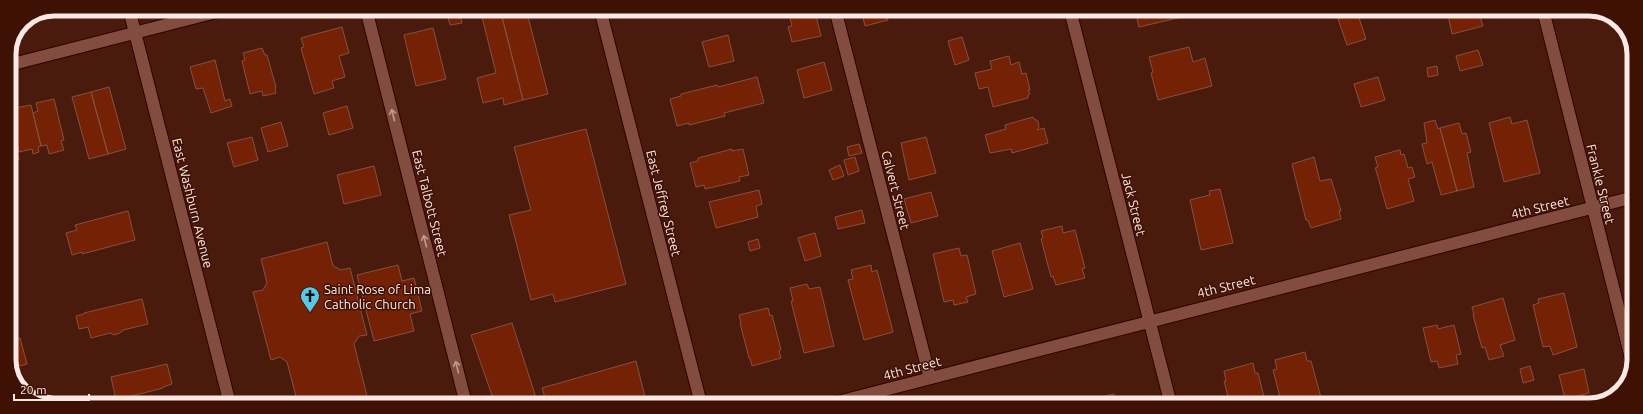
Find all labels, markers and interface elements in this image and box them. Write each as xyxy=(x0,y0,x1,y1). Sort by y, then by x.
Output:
one-way arrow xyxy=(389,108,396,121)
street label: East Washburn Avenue xyxy=(170,137,216,269)
street label: Frankle Street xyxy=(1584,142,1618,226)
street label: East Talbott Street xyxy=(410,148,450,258)
street label: East Jeffrey Street xyxy=(644,149,684,257)
street label: Calvert Street xyxy=(879,149,913,231)
street label: Jack Street xyxy=(1119,171,1149,237)
street label: 4th Street xyxy=(1510,193,1570,221)
one-way arrow xyxy=(421,234,428,247)
street label: 4th Street xyxy=(1196,272,1256,300)
place label: Saint Rose of Lima Catholic Church xyxy=(324,282,431,311)
church icon: Saint Rose of Lima Catholic Church xyxy=(299,285,321,313)
street label: 4th Street xyxy=(882,354,942,382)
one-way arrow xyxy=(453,360,460,373)
scale bar xyxy=(14,376,89,402)
text: 20 m xyxy=(20,383,47,396)

